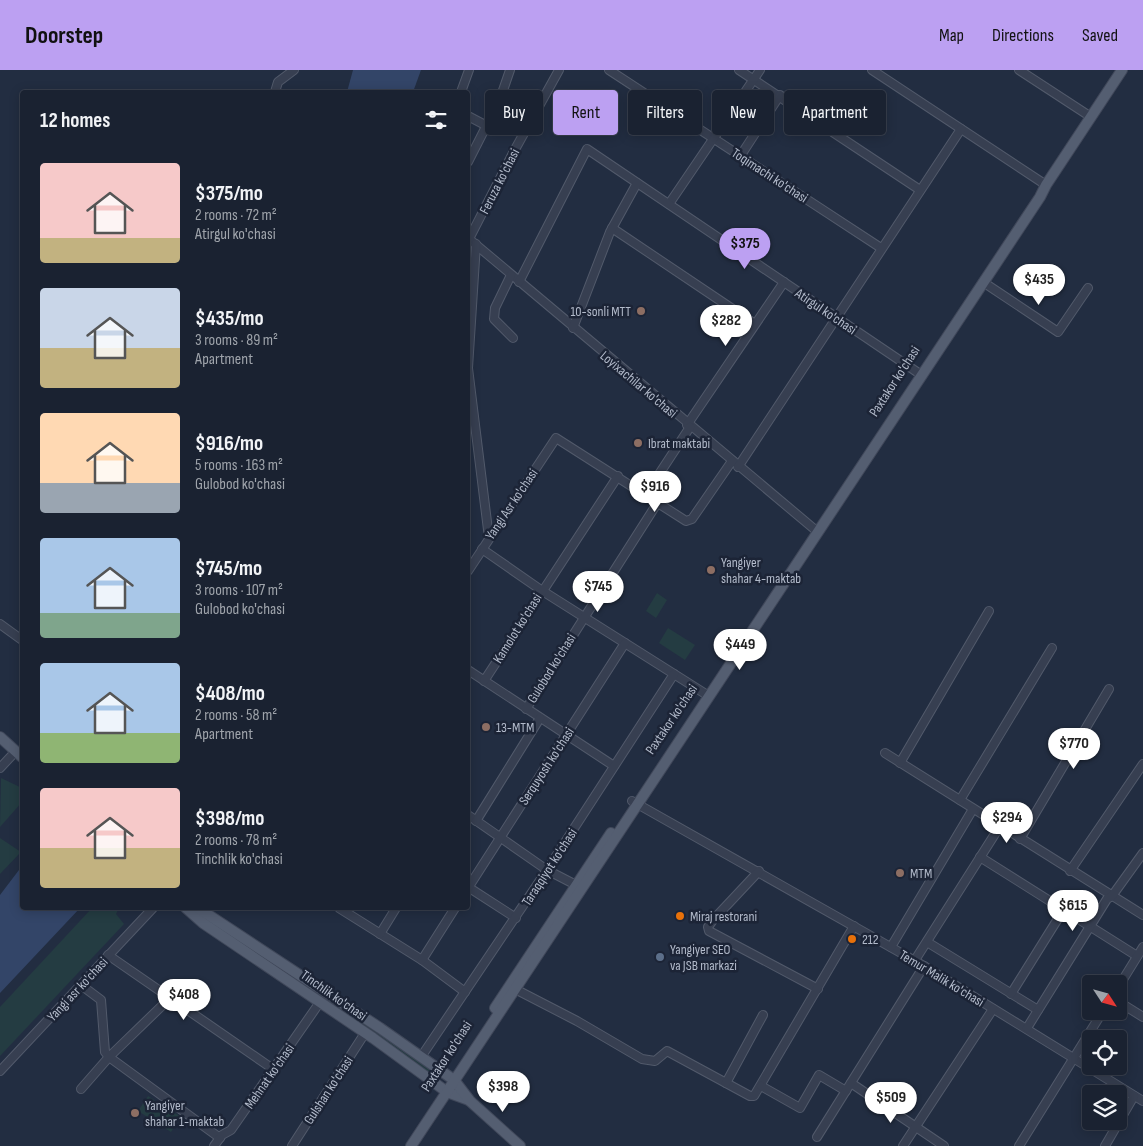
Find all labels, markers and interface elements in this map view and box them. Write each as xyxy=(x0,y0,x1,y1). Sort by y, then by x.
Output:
text: Doorstep xyxy=(25,21,103,50)
text: Map xyxy=(939,25,964,46)
text: Directions xyxy=(992,25,1054,46)
text: Saved xyxy=(1082,25,1118,46)
chip: Buy xyxy=(485,90,543,135)
chip: Rent xyxy=(553,90,618,135)
chip: Filters xyxy=(628,90,702,135)
chip: New xyxy=(712,90,774,135)
chip: Apartment xyxy=(784,90,886,135)
icon: filters xyxy=(422,106,450,134)
text: 12 homes xyxy=(40,108,110,133)
street label: Toqimachi ko'chasi xyxy=(728,144,811,206)
street label: Feruza ko'chasi xyxy=(476,146,523,217)
text: $375/mo xyxy=(195,181,263,206)
icon: home xyxy=(80,183,140,243)
text: 2 rooms · 72 m² xyxy=(195,206,277,225)
text: Atirgul ko'chasi xyxy=(195,225,276,244)
pin: $375 xyxy=(715,228,775,270)
text: $375 xyxy=(730,234,760,253)
pin: $435 xyxy=(1009,264,1069,306)
text: $435 xyxy=(1024,270,1054,289)
street label: Atirgul ko'chasi xyxy=(791,284,860,338)
place label: 10-sonli MTT xyxy=(570,303,631,320)
pin: $282 xyxy=(696,304,756,347)
marker: 10-sonli MTT xyxy=(635,305,647,317)
text: $435/mo xyxy=(195,306,264,331)
icon: home xyxy=(80,308,140,368)
text: $282 xyxy=(711,311,741,330)
text: 3 rooms · 89 m² xyxy=(195,331,278,350)
street label: Paxtakor ko'chasi xyxy=(865,343,924,420)
street label: Loyixachilar ko'chasi xyxy=(597,347,681,422)
text: Apartment xyxy=(195,350,253,369)
text: $916/mo xyxy=(195,431,263,456)
icon: home xyxy=(80,433,140,493)
place label: Ibrat maktabi xyxy=(648,435,710,452)
marker: Ibrat maktabi xyxy=(632,437,644,449)
text: 5 rooms · 163 m² xyxy=(195,456,283,475)
street label: Yangi Asr ko'chasi xyxy=(481,465,541,543)
pin: $916 xyxy=(625,470,685,513)
text: Gulobod ko'chasi xyxy=(195,475,285,494)
text: $916 xyxy=(640,477,670,496)
place label: Yangiyer shahar 4-maktab xyxy=(721,554,801,587)
text: $745/mo xyxy=(195,556,262,581)
icon: home xyxy=(80,558,140,618)
marker: Yangiyer shahar 4-maktab xyxy=(705,564,717,576)
pin: $745 xyxy=(568,570,628,613)
text: $745 xyxy=(584,577,612,596)
text: 3 rooms · 107 m² xyxy=(195,581,283,600)
street label: Kamolot ko'chasi xyxy=(489,590,546,666)
text: Gulobod ko'chasi xyxy=(195,600,285,619)
pin: $449 xyxy=(710,628,770,671)
street label: Gulobod ko'chasi xyxy=(523,630,579,706)
text: $449 xyxy=(725,635,755,654)
text: $408/mo xyxy=(195,681,265,706)
street label: Paxtakor ko'chasi xyxy=(642,681,701,758)
icon: home xyxy=(80,683,140,743)
text: 2 rooms · 58 m² xyxy=(195,706,277,725)
place label: 13-MTM xyxy=(496,719,534,736)
marker: 13-MTM xyxy=(480,721,492,733)
street label: Serquyosh ko'chasi xyxy=(515,724,578,808)
text: Apartment xyxy=(195,725,253,744)
pin: $770 xyxy=(1044,728,1104,770)
text: $770 xyxy=(1059,734,1089,753)
pin: $294 xyxy=(977,802,1037,844)
text: $398/mo xyxy=(195,806,264,831)
icon: home xyxy=(80,808,140,868)
text: $294 xyxy=(992,808,1022,827)
street label: Taraqqiyot ko'chasi xyxy=(518,825,581,909)
text: 2 rooms · 78 m² xyxy=(195,831,277,850)
text: Tinchlik ko'chasi xyxy=(195,850,283,869)
place label: MTM xyxy=(910,865,932,882)
marker: MTM xyxy=(894,867,906,879)
pin: $615 xyxy=(1043,890,1103,932)
text: $615 xyxy=(1058,896,1088,915)
place label: Miraj restorani xyxy=(690,908,757,925)
marker: Miraj restorani xyxy=(674,910,686,922)
place label: 212 xyxy=(862,931,879,948)
marker: 212 xyxy=(846,933,858,945)
place label: Yangiyer SEO va JSB markazi xyxy=(670,941,737,974)
street label: Temur Malik ko'chasi xyxy=(896,946,987,1010)
marker: Yangiyer SEO va JSB markazi xyxy=(654,951,666,963)
street label: Yangi asr ko'chasi xyxy=(43,954,111,1025)
street label: Tinchlik ko'chasi xyxy=(297,966,370,1024)
north arrow xyxy=(1082,975,1128,1020)
map controls xyxy=(1082,975,1127,1130)
pin: $408 xyxy=(154,978,214,1021)
text: $408 xyxy=(169,985,199,1004)
street label: Paxtakor ko'chasi xyxy=(417,1018,476,1095)
button: locate xyxy=(1082,1030,1127,1075)
street label: Mehnat ko'chasi xyxy=(241,1040,298,1112)
street label: Gulshan ko'chasi xyxy=(300,1053,357,1128)
pin: $398 xyxy=(473,1070,533,1113)
text: $398 xyxy=(488,1077,518,1096)
pin: $509 xyxy=(861,1082,921,1124)
button: layers xyxy=(1082,1085,1127,1130)
text: $509 xyxy=(876,1088,906,1107)
place label: Yangiyer shahar 1-maktab xyxy=(145,1097,224,1130)
marker: Yangiyer shahar 1-maktab xyxy=(129,1107,141,1119)

